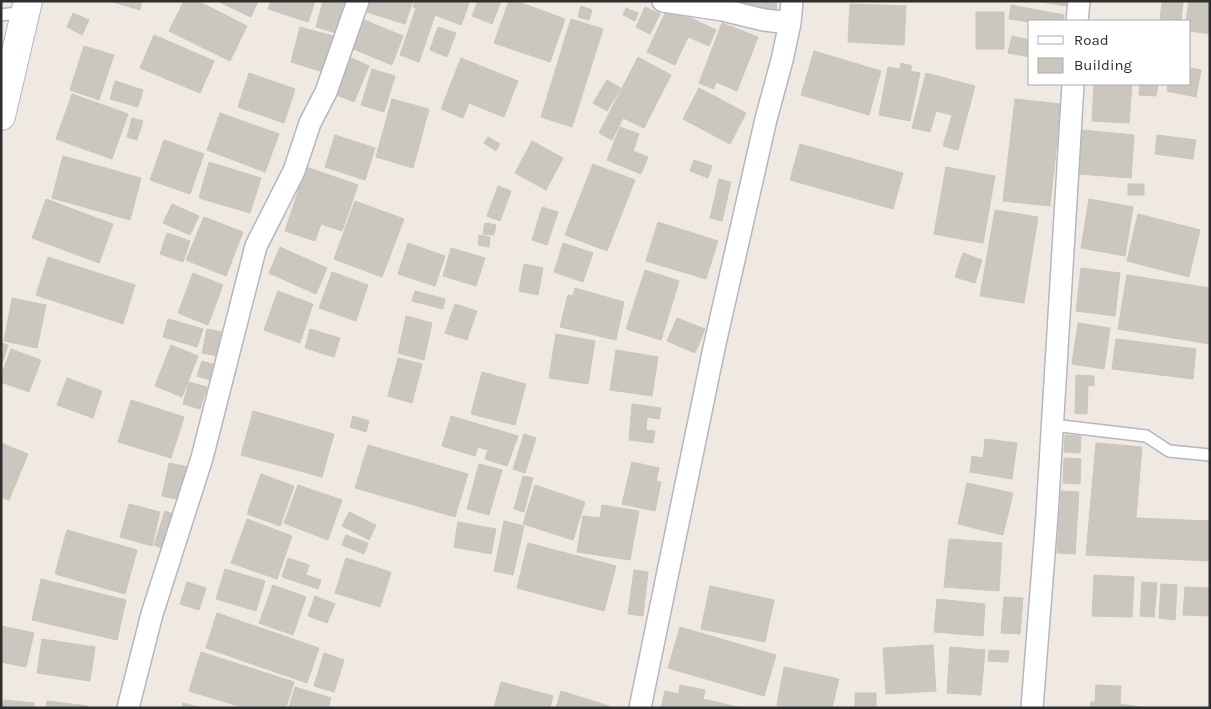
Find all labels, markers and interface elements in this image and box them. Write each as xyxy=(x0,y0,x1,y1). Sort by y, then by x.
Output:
legend xyxy=(1028,20,1191,85)
text: Road xyxy=(1074,31,1109,49)
text: Building xyxy=(1074,56,1132,74)

